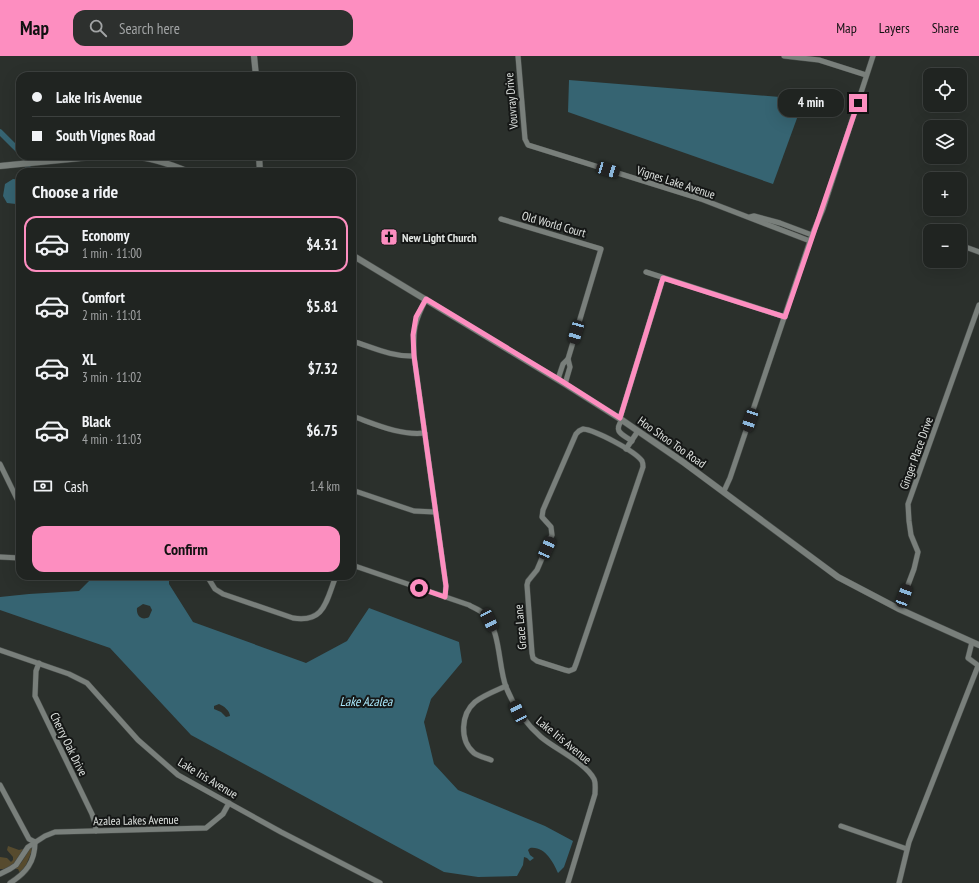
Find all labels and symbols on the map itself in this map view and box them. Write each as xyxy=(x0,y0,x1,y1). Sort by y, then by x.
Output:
street label: Vouvray Drive xyxy=(501,72,521,131)
callout: 4 min xyxy=(778,89,844,117)
route end xyxy=(849,94,867,112)
car xyxy=(595,161,621,179)
street label: Vignes Lake Avenue xyxy=(634,162,717,202)
street label: Old World Court xyxy=(520,208,588,240)
church icon: New Light Church xyxy=(379,227,399,247)
place label: New Light Church xyxy=(402,230,477,245)
car xyxy=(567,319,585,345)
car xyxy=(740,407,760,433)
street label: Hoo Shoo Too Road xyxy=(635,413,709,471)
street label: Ginger Place Drive xyxy=(896,415,936,491)
car xyxy=(537,535,557,561)
route start xyxy=(410,579,428,597)
car xyxy=(894,583,914,609)
street label: Grace Lane xyxy=(511,604,529,650)
car xyxy=(478,607,500,633)
water label: Lake Azalea xyxy=(340,693,393,710)
car xyxy=(507,699,529,725)
street label: Cherry Oak Drive xyxy=(47,710,91,778)
street label: Lake Iris Avenue xyxy=(533,713,595,767)
street label: Lake Iris Avenue xyxy=(175,754,241,802)
street label: Azalea Lakes Avenue xyxy=(93,812,179,828)

